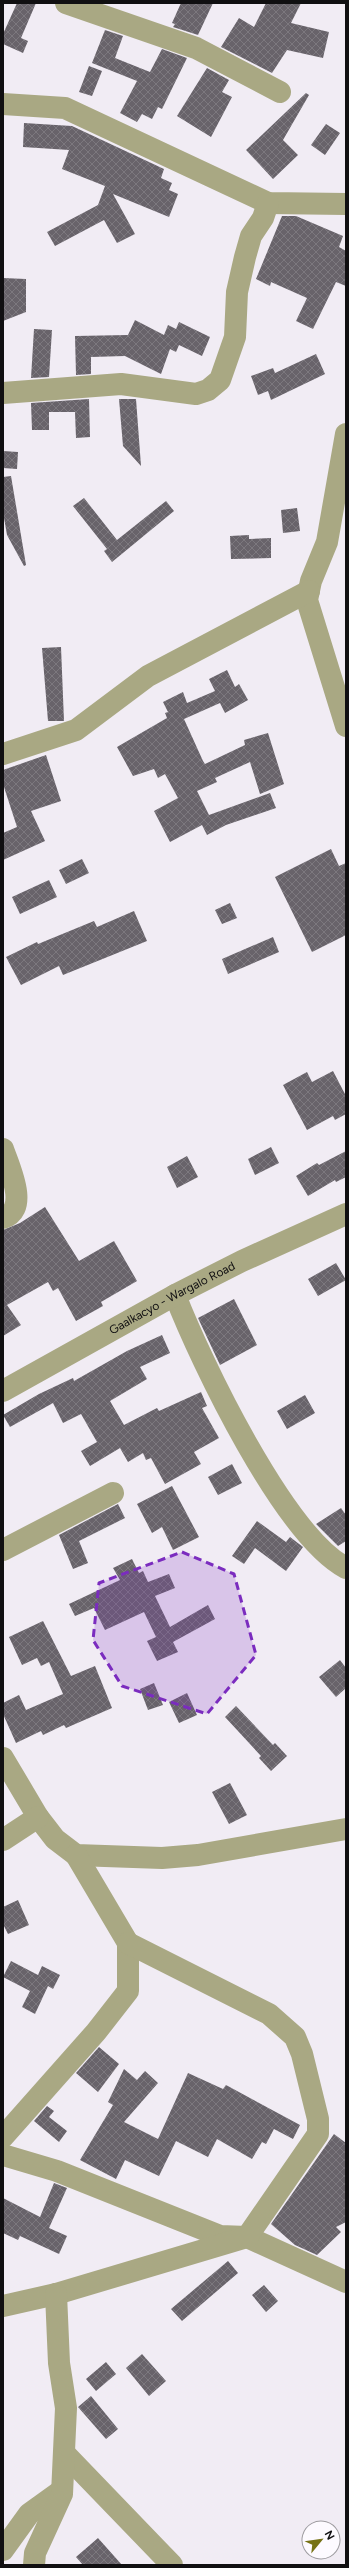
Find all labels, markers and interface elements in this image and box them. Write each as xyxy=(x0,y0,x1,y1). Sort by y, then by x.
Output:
street label: Gaalkacyo - Wargalo Road xyxy=(107,1259,237,1337)
north arrow xyxy=(301,2520,341,2560)
text: N xyxy=(322,2529,337,2542)

